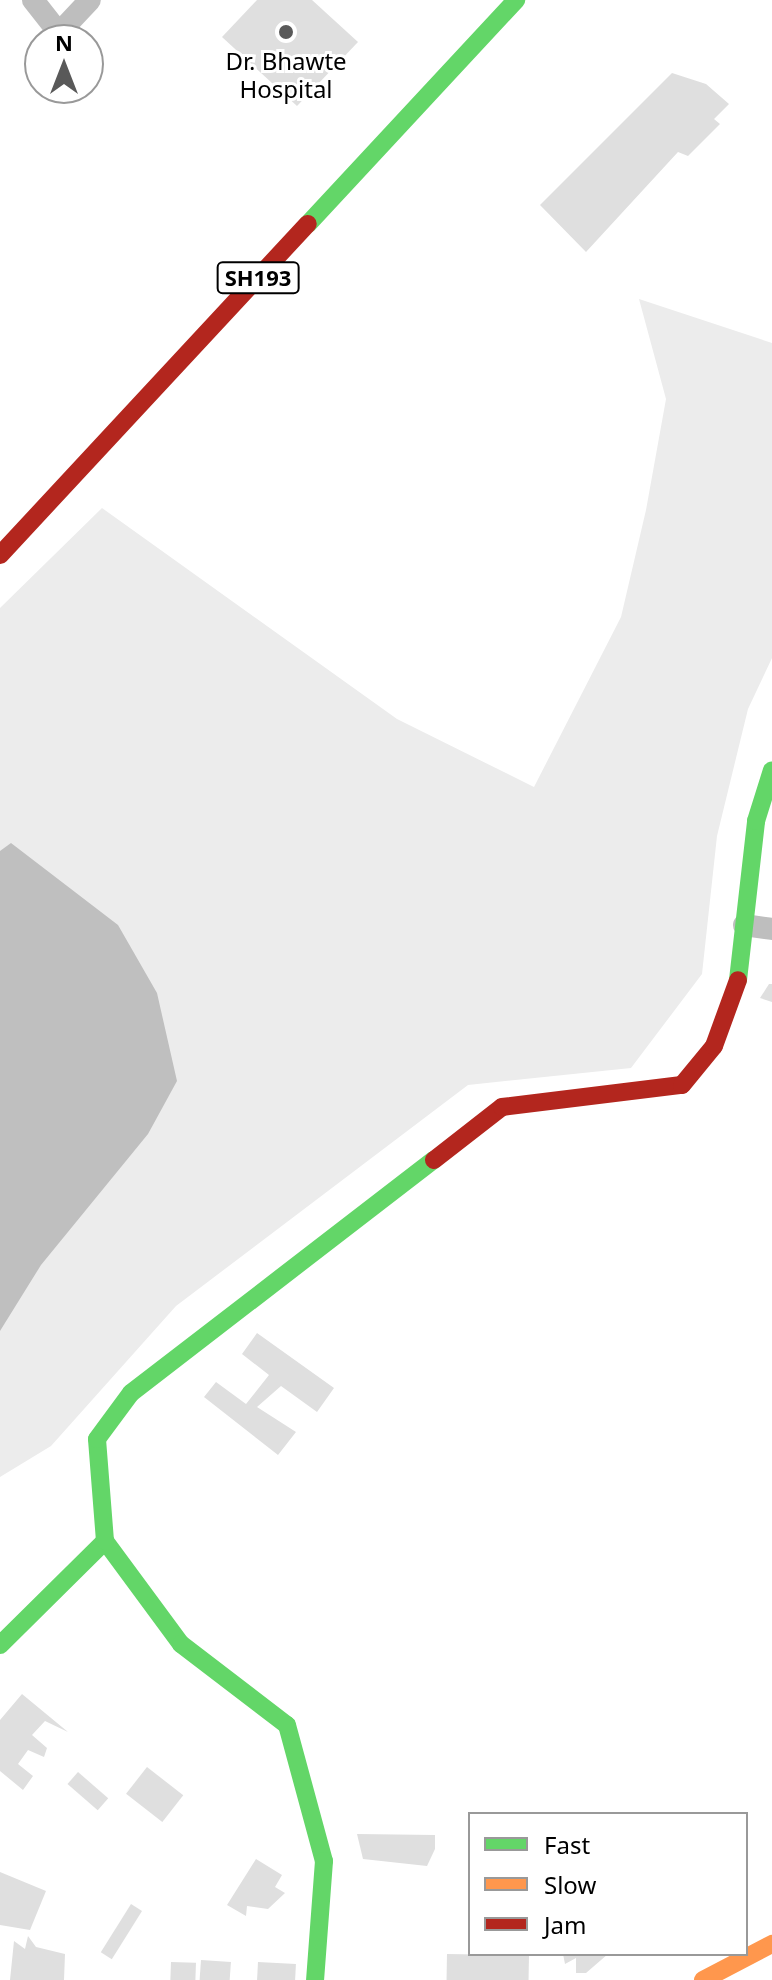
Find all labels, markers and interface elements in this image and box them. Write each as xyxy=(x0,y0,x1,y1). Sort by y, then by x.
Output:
marker: Dr. Bhawte Hospital xyxy=(275,21,297,43)
north arrow xyxy=(24,24,104,104)
text: N xyxy=(55,27,73,57)
place label: Dr. Bhawte Hospital xyxy=(225,47,347,103)
road number: SH193 xyxy=(216,260,300,296)
legend xyxy=(468,1812,748,1956)
text: Fast xyxy=(544,1828,590,1861)
text: Slow xyxy=(544,1868,596,1901)
text: Jam xyxy=(544,1908,586,1941)

